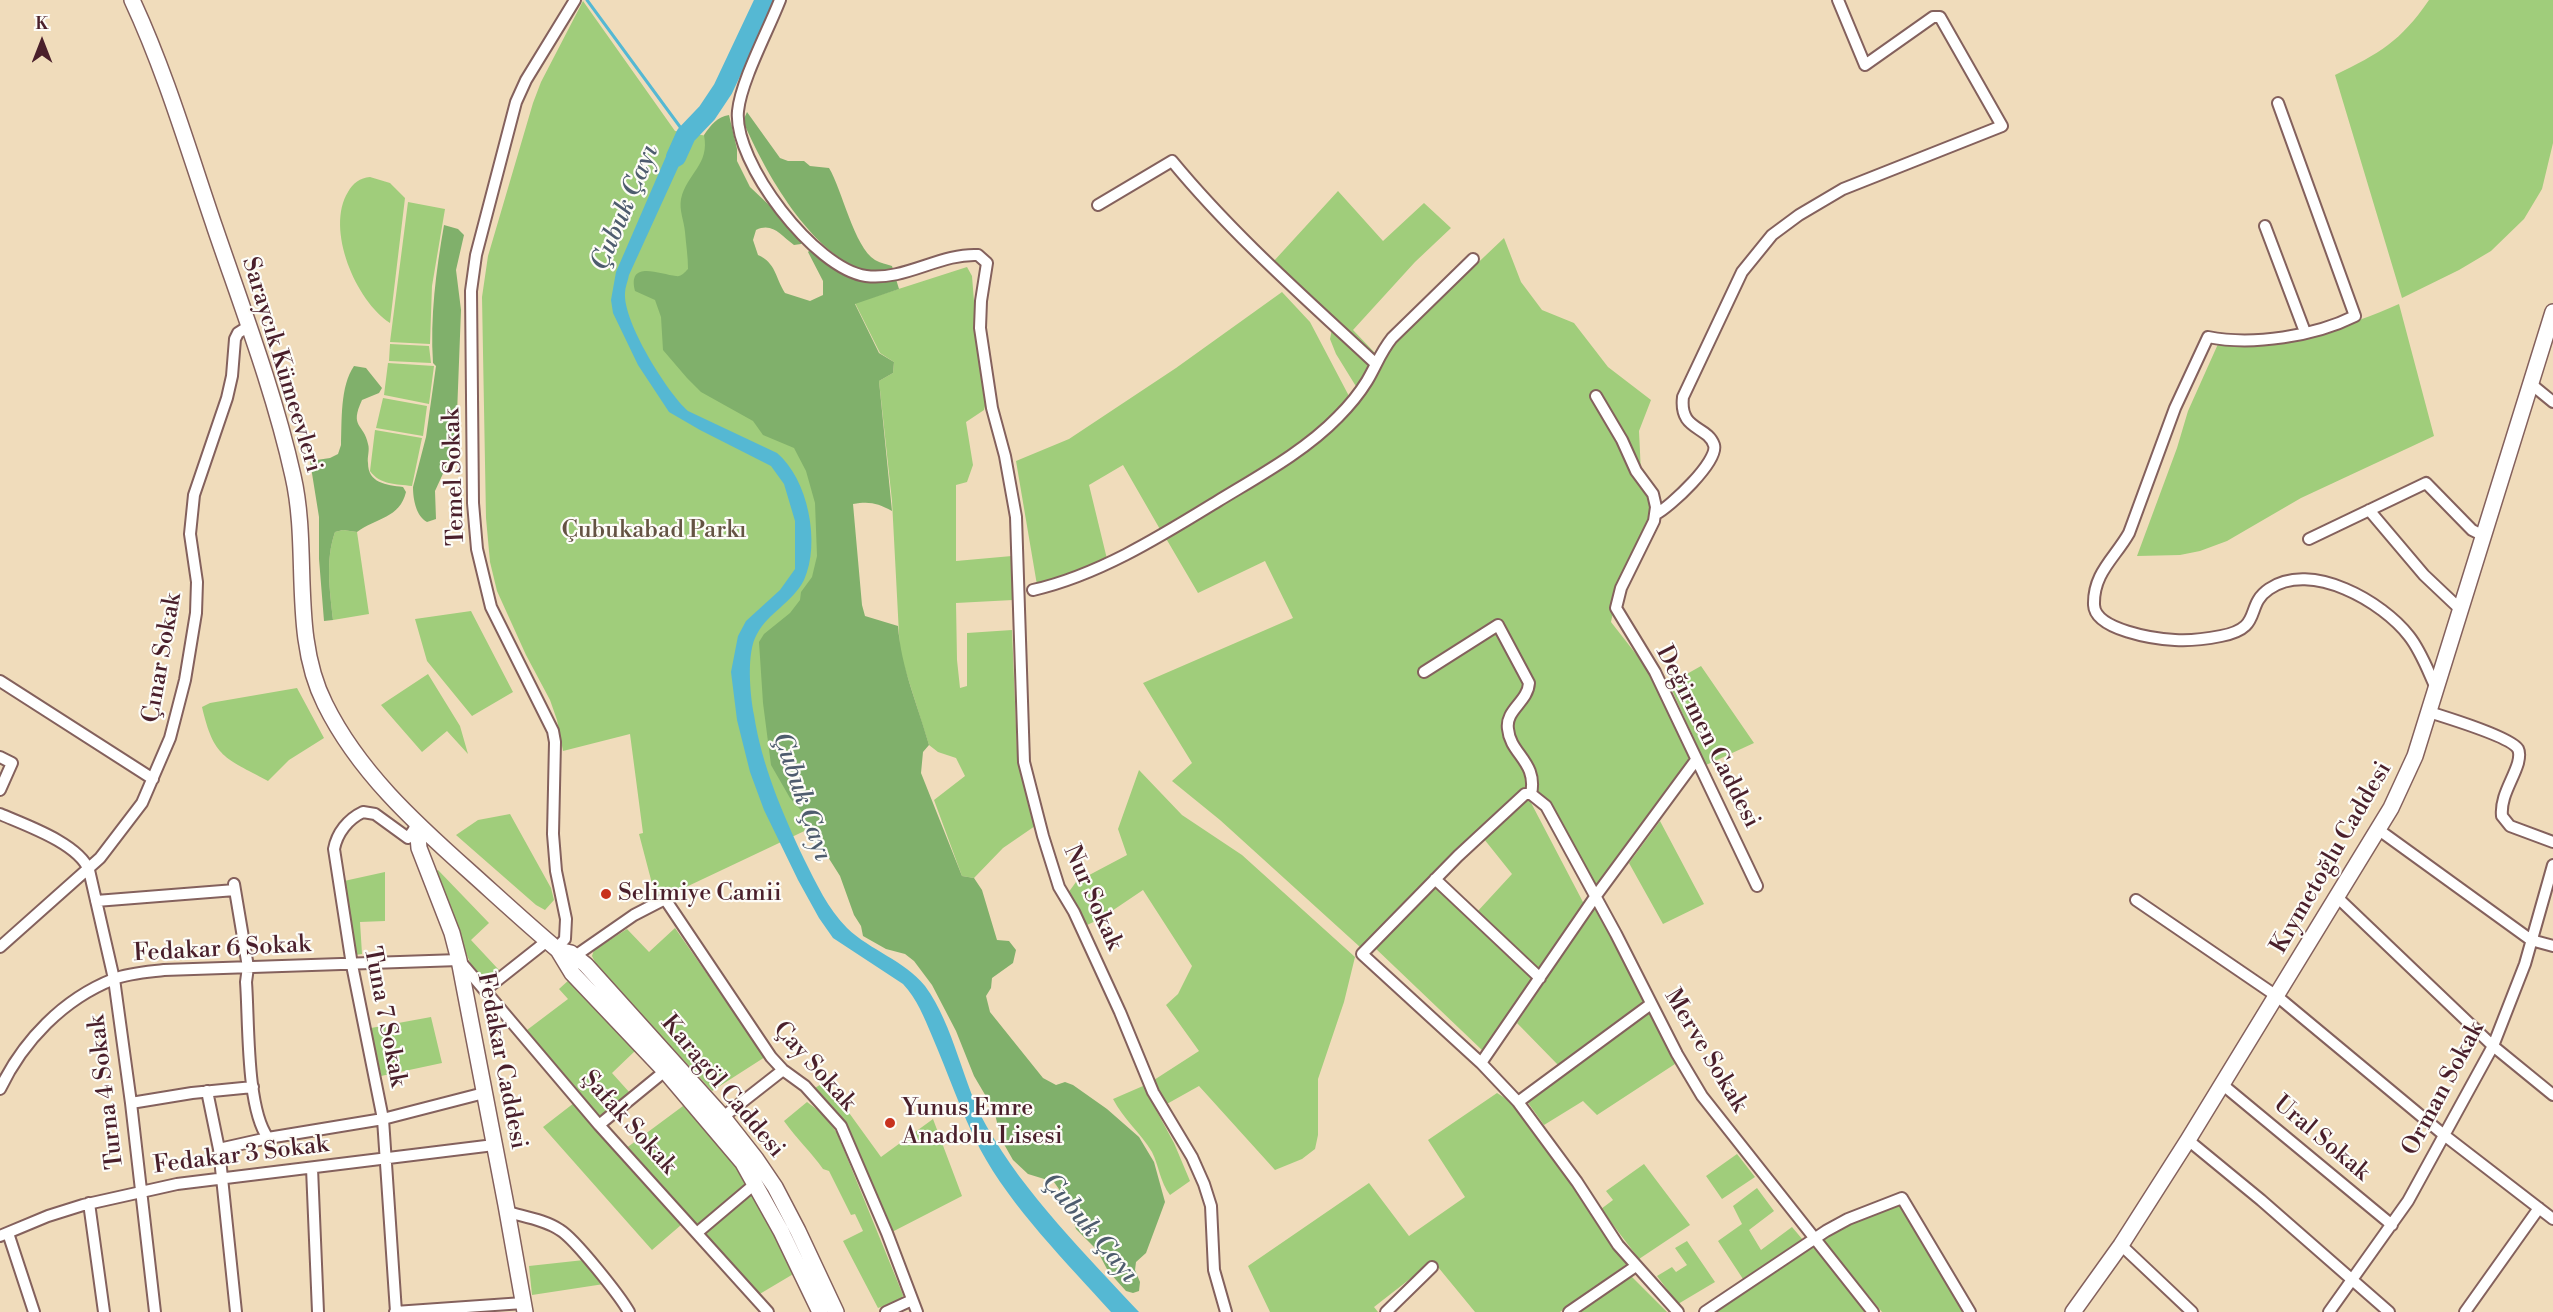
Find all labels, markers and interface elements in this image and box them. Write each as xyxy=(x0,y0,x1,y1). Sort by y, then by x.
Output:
north arrow xyxy=(12,12,72,72)
text: K xyxy=(36,14,48,34)
water label: Çubuk Çayı xyxy=(585,140,667,276)
street label: Saraycık Kümeevleri xyxy=(235,254,327,476)
street label: Temel Sokak xyxy=(438,408,472,546)
park label: Çubukabad Parkı xyxy=(561,517,747,545)
street label: Çınar Sokak xyxy=(137,591,189,725)
street label: Değirmen Caddesi xyxy=(1649,641,1765,833)
water label: Çubuk Çayı xyxy=(764,729,838,865)
street label: Kıymetoğlu Caddesi xyxy=(2265,757,2399,959)
street label: Nur Sokak xyxy=(1056,841,1128,955)
place label: Selimiye Camii xyxy=(618,880,782,908)
marker: Selimiye Camii xyxy=(599,887,613,901)
street label: Fedakar 6 Sokak xyxy=(133,931,311,969)
street label: Tuna 7 Sokak xyxy=(356,944,412,1090)
street label: Fedakar Caddesi xyxy=(470,970,532,1152)
street label: Merve Sokak xyxy=(1657,984,1753,1118)
street label: Karagöl Caddesi xyxy=(654,1010,790,1164)
street label: Turna 4 Sokak xyxy=(83,1013,131,1171)
street label: Çay Sokak xyxy=(766,1016,862,1118)
street label: Orman Sokak xyxy=(2397,1017,2491,1161)
street label: Şafak Sokak xyxy=(574,1065,682,1181)
street label: Ural Sokak xyxy=(2267,1090,2375,1188)
place label: Yunus Emre Anadolu Lisesi xyxy=(902,1095,1063,1151)
marker: Yunus Emre Anadolu Lisesi xyxy=(883,1116,897,1130)
street label: Fedakar 3 Sokak xyxy=(152,1131,330,1181)
water label: Çubuk Çayı xyxy=(1034,1168,1144,1290)

